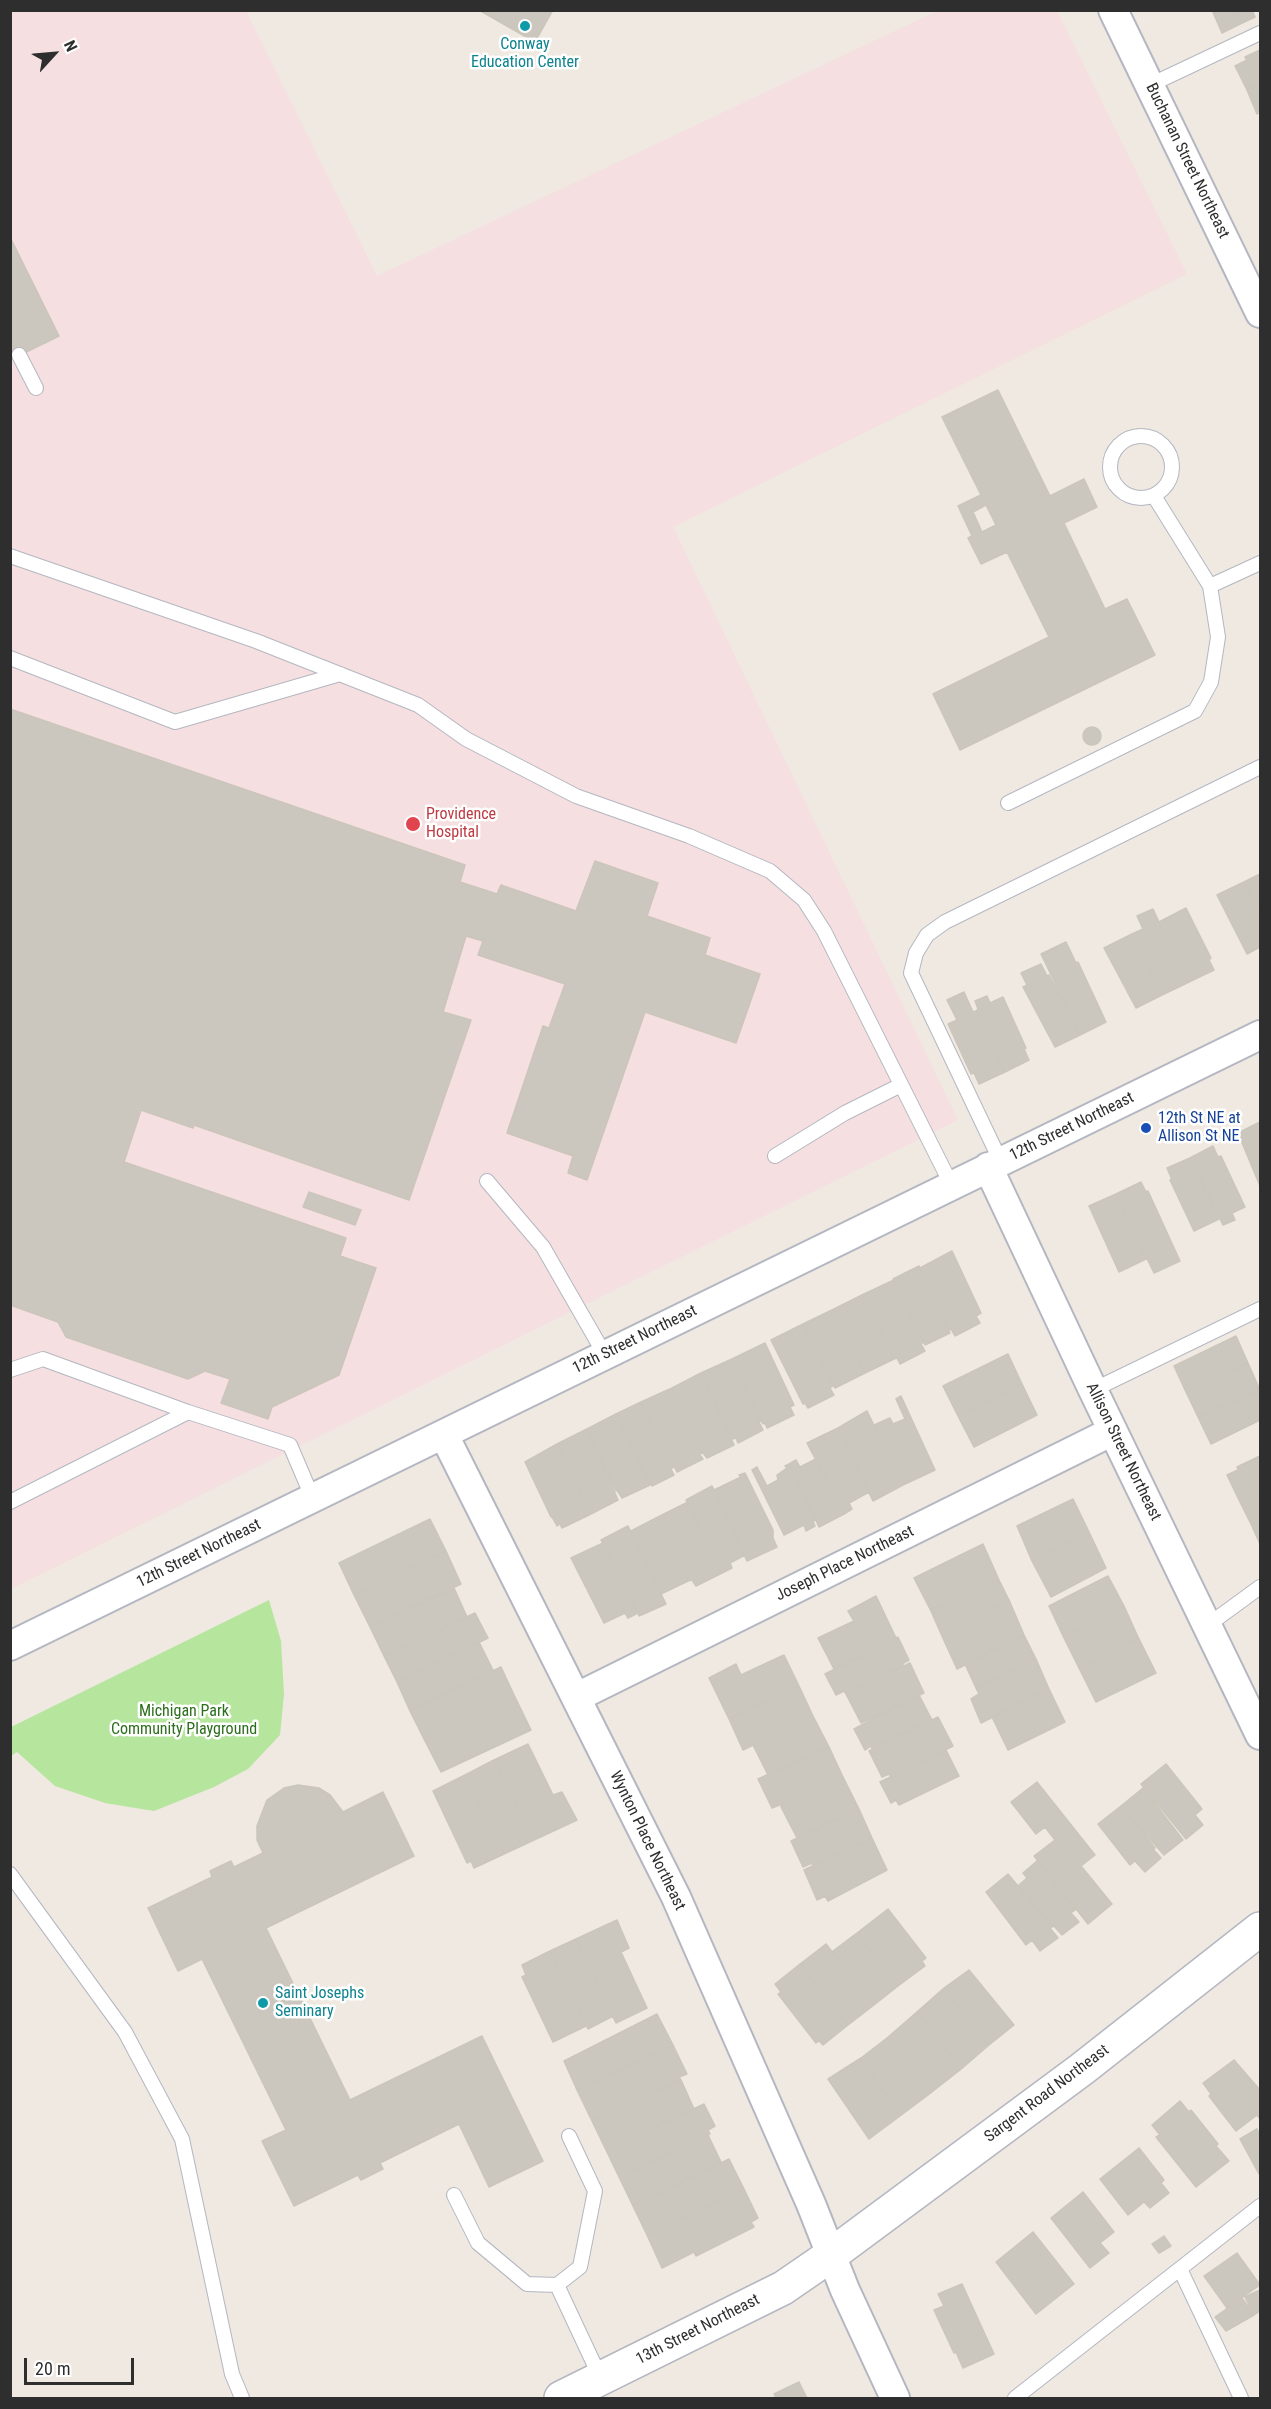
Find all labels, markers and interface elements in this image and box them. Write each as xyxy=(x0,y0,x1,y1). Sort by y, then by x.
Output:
marker: Conway Education Center xyxy=(518,19,532,33)
north arrow xyxy=(24,24,84,84)
place label: Conway Education Center xyxy=(471,35,579,73)
text: N xyxy=(60,37,81,54)
street label: Buchanan Street Northeast xyxy=(1141,80,1233,242)
place label: Providence Hospital xyxy=(426,805,496,843)
marker: Providence Hospital xyxy=(404,815,422,833)
street label: 12th Street Northeast xyxy=(1007,1089,1137,1165)
place label: 12th St NE at Allison St NE xyxy=(1158,1109,1241,1147)
marker: 12th St NE at Allison St NE xyxy=(1139,1121,1153,1135)
street label: 12th Street Northeast xyxy=(570,1302,700,1378)
street label: Allison Street Northeast xyxy=(1081,1380,1165,1524)
street label: 12th Street Northeast xyxy=(134,1516,264,1592)
street label: Joseph Place Northeast xyxy=(773,1522,917,1606)
park label: Michigan Park Community Playground xyxy=(111,1702,257,1740)
street label: Wynton Place Northeast xyxy=(605,1768,689,1914)
place label: Saint Josephs Seminary xyxy=(275,1984,364,2022)
marker: Saint Josephs Seminary xyxy=(256,1996,270,2010)
street label: Sargent Road Northeast xyxy=(981,2041,1113,2147)
street label: 13th Street Northeast xyxy=(633,2291,763,2369)
scale bar xyxy=(27,2346,136,2384)
text: 20 m xyxy=(35,2358,70,2379)

